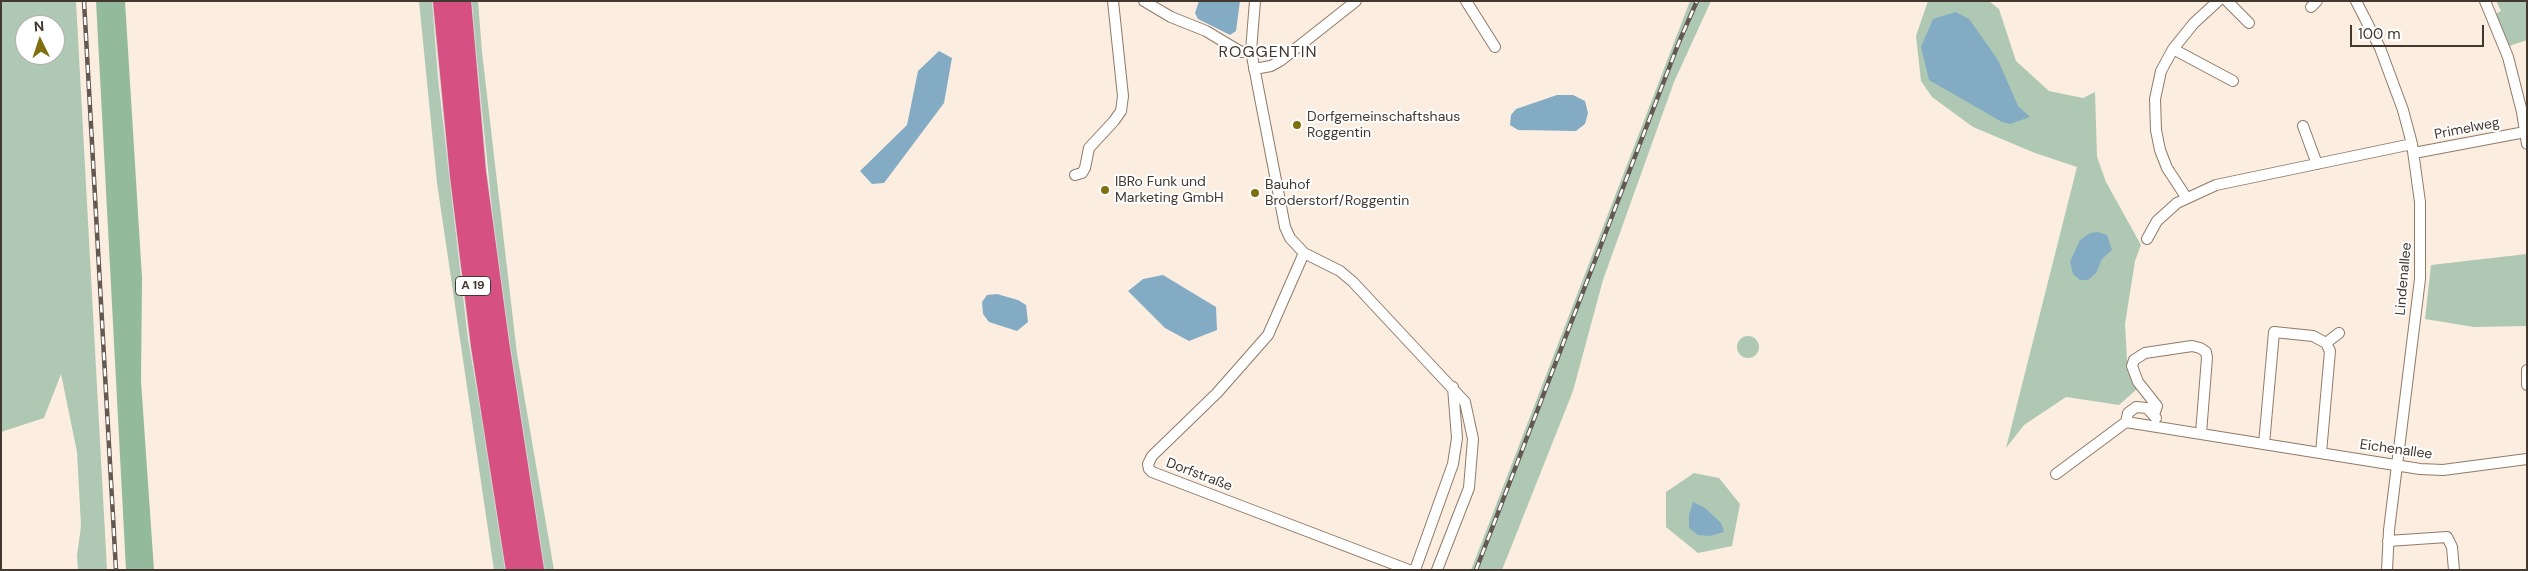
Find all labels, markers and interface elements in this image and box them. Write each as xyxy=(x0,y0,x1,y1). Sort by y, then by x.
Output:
north arrow xyxy=(15,15,65,65)
scale bar xyxy=(2353,15,2487,47)
text: N xyxy=(33,17,45,35)
text: 100 m xyxy=(2358,24,2401,44)
district label: ROGGENTIN xyxy=(1217,43,1319,63)
place label: Dorfgemeinschaftshaus Roggentin xyxy=(1307,109,1460,142)
street label: Primelweg xyxy=(2433,114,2501,144)
marker: Dorfgemeinschaftshaus Roggentin xyxy=(1291,119,1303,131)
place label: IBRo Funk und Marketing GmbH xyxy=(1115,174,1224,206)
place label: Bauhof Broderstorf/Roggentin xyxy=(1265,177,1409,210)
marker: IBRo Funk und Marketing GmbH xyxy=(1099,184,1111,196)
marker: Bauhof Broderstorf/Roggentin xyxy=(1249,187,1261,199)
street label: Lindenallee xyxy=(2392,242,2416,316)
road number: A 19 xyxy=(456,276,490,296)
street label: Eichenallee xyxy=(2359,437,2433,463)
street label: Dorfstraße xyxy=(1163,455,1235,495)

